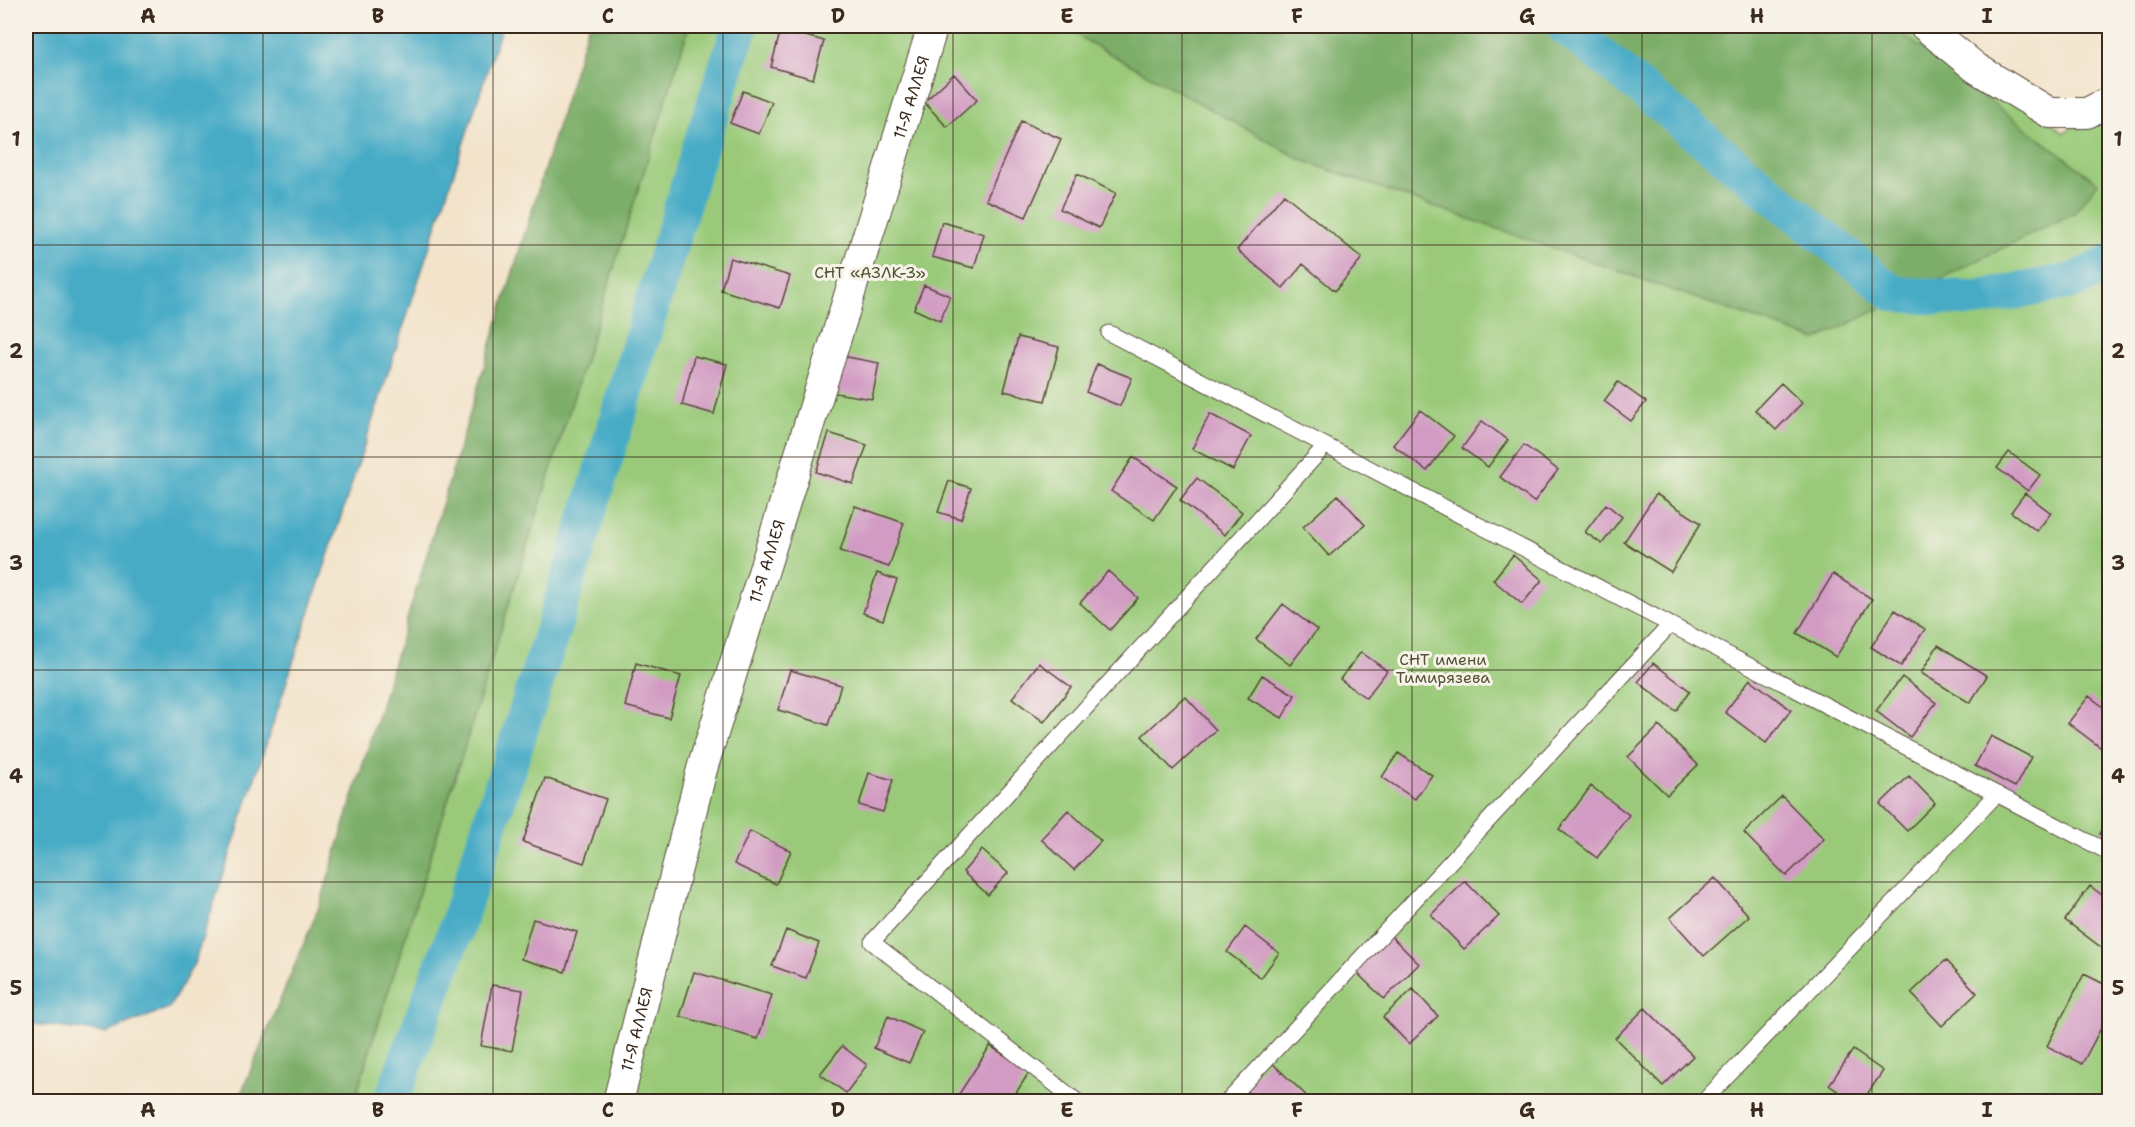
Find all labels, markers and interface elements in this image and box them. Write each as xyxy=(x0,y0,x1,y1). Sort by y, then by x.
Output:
text: A xyxy=(140,3,156,29)
text: B xyxy=(372,3,384,29)
text: C xyxy=(602,3,614,29)
text: D xyxy=(831,3,845,29)
text: E xyxy=(1060,3,1074,29)
text: F xyxy=(1291,3,1303,29)
text: G xyxy=(1519,3,1535,29)
text: H xyxy=(1750,3,1764,29)
text: I xyxy=(1981,3,1993,29)
street label: 11-Я АЛЛЕЯ xyxy=(888,53,934,141)
text: 1 xyxy=(11,126,21,152)
text: 1 xyxy=(2113,126,2123,152)
park label: СНТ «АЗЛК-3» xyxy=(814,262,926,283)
text: 2 xyxy=(9,338,23,364)
text: 2 xyxy=(2111,338,2125,364)
street label: 11-Я АЛЛЕЯ xyxy=(744,517,789,605)
text: 3 xyxy=(9,550,23,576)
text: 3 xyxy=(2111,550,2125,576)
park label: СНТ имени Тимирязева xyxy=(1396,649,1490,688)
text: 4 xyxy=(9,763,23,789)
text: 4 xyxy=(2111,763,2125,789)
text: 5 xyxy=(10,975,22,1001)
text: 5 xyxy=(2112,975,2124,1001)
street label: 11-Я АЛЛЕЯ xyxy=(616,985,657,1074)
text: A xyxy=(140,1097,156,1123)
text: B xyxy=(372,1097,384,1123)
text: C xyxy=(602,1097,614,1123)
text: D xyxy=(831,1097,845,1123)
text: E xyxy=(1060,1097,1074,1123)
text: F xyxy=(1291,1097,1303,1123)
text: G xyxy=(1519,1097,1535,1123)
text: H xyxy=(1750,1097,1764,1123)
text: I xyxy=(1981,1097,1993,1123)

